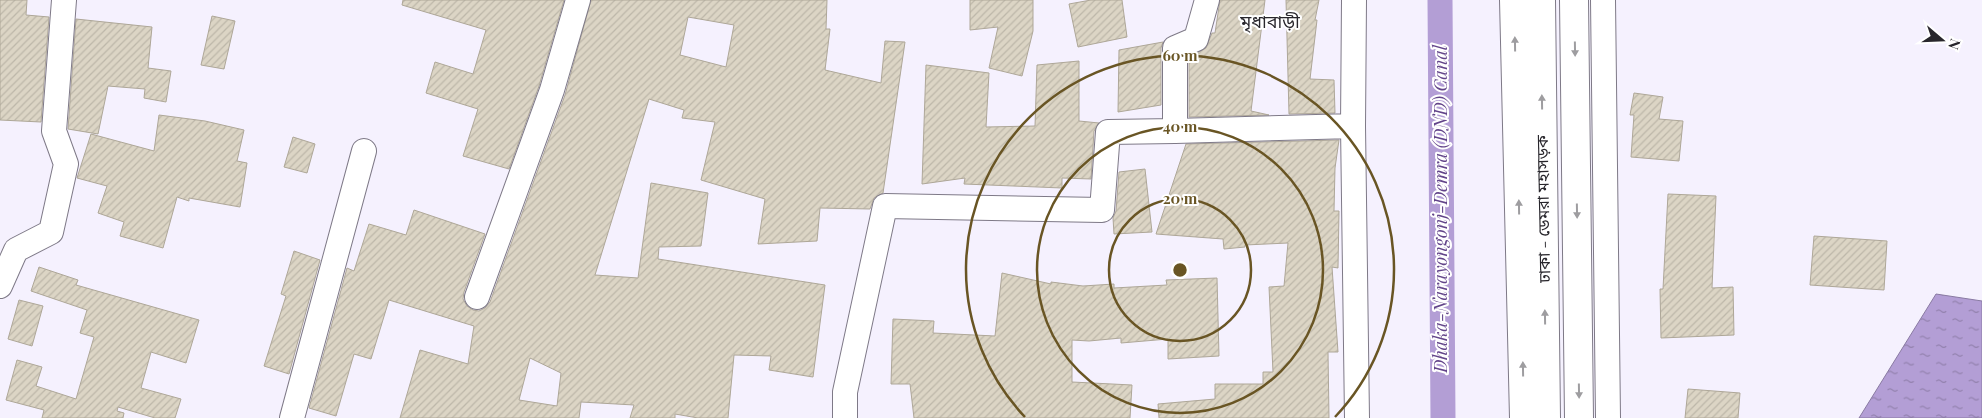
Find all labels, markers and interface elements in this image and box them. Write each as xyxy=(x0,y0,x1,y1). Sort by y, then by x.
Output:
district label: মৃধাবাড়ী xyxy=(1239,9,1300,33)
north arrow xyxy=(1917,15,1967,65)
one-way arrow xyxy=(1511,36,1519,52)
text: N xyxy=(1944,37,1965,52)
one-way arrow xyxy=(1571,41,1579,57)
water label: Dhaka-Narayongonj-Demra (DND) Canal xyxy=(1428,44,1452,374)
text: 60 m xyxy=(1162,45,1198,65)
one-way arrow xyxy=(1538,94,1546,110)
text: 40 m xyxy=(1163,116,1198,136)
street label: ঢাকা - ডেমরা মহাসড়ক xyxy=(1531,134,1554,284)
text: 20 m xyxy=(1163,188,1198,208)
one-way arrow xyxy=(1515,199,1523,215)
one-way arrow xyxy=(1573,203,1581,219)
centre of rings xyxy=(1171,261,1189,279)
one-way arrow xyxy=(1541,309,1549,325)
one-way arrow xyxy=(1519,361,1527,377)
one-way arrow xyxy=(1575,383,1583,399)

